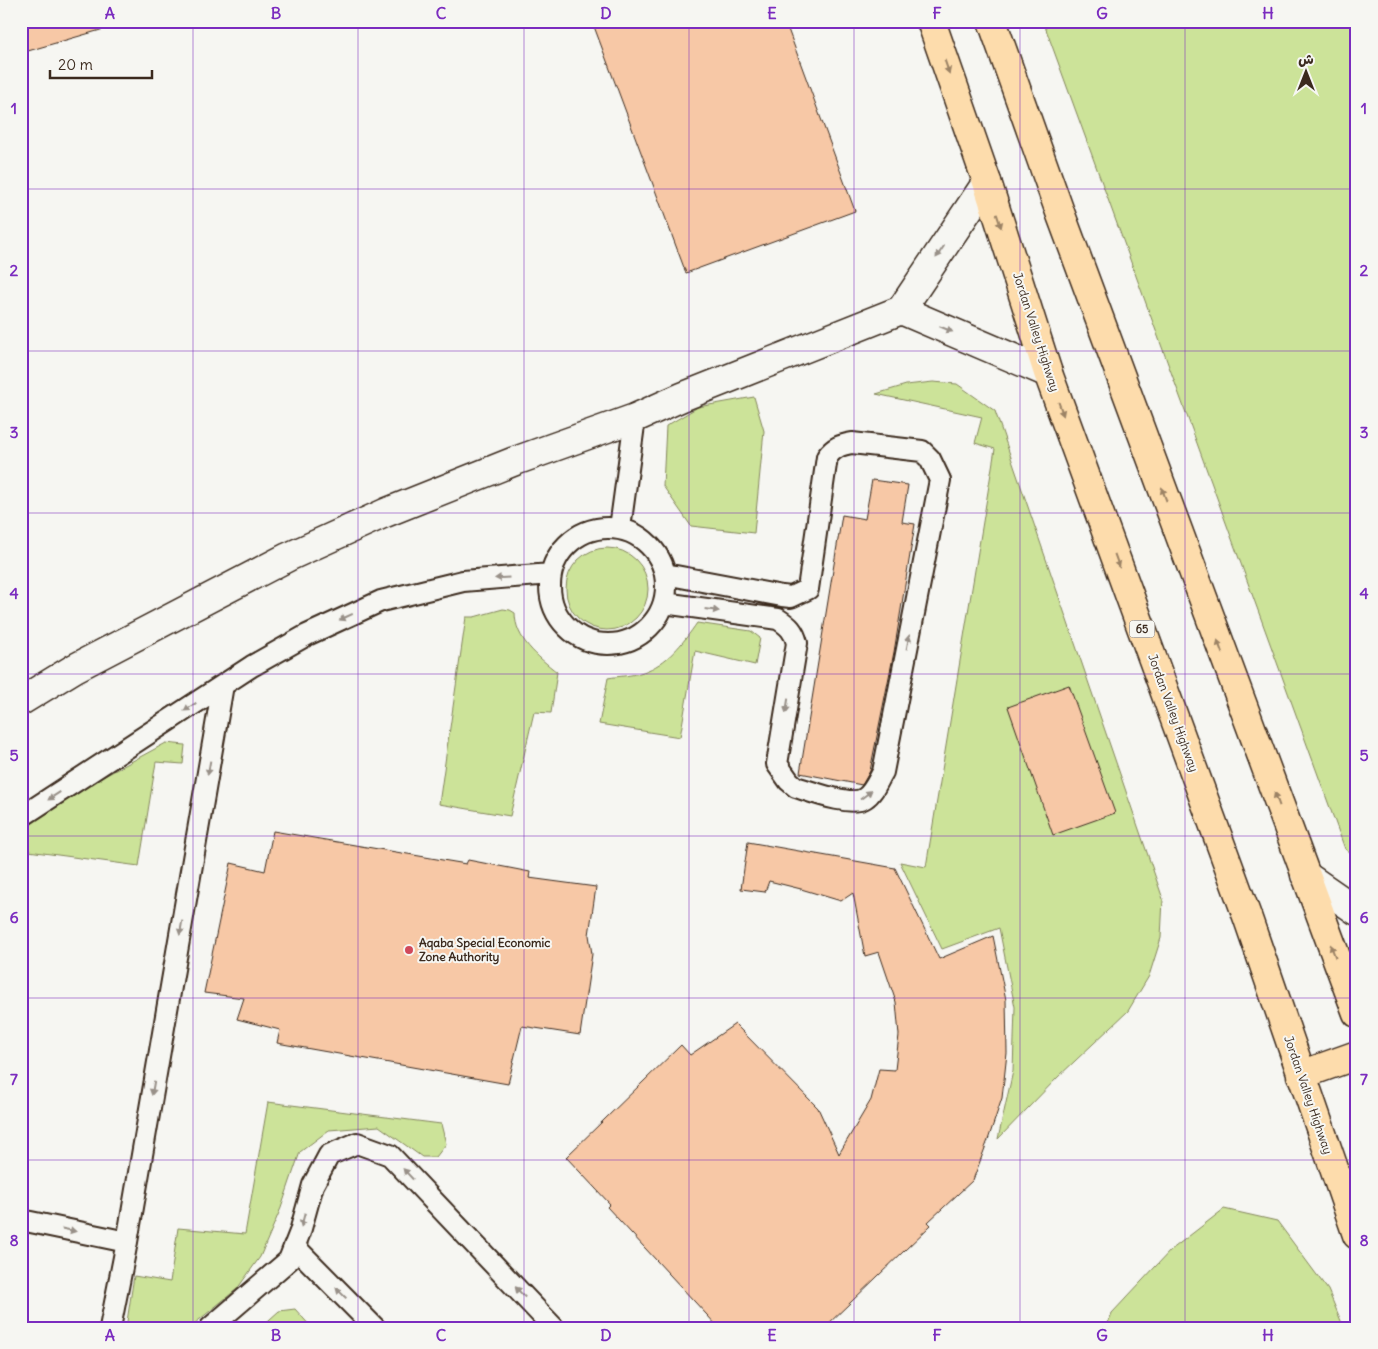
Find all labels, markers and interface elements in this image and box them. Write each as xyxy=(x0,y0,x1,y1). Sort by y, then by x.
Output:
text: A xyxy=(105,3,115,23)
text: B xyxy=(271,3,282,23)
text: C xyxy=(436,3,447,23)
text: D xyxy=(600,3,612,23)
text: E xyxy=(767,3,777,23)
text: F xyxy=(932,3,942,23)
text: G xyxy=(1096,3,1108,23)
text: H xyxy=(1262,3,1274,23)
scale bar xyxy=(50,48,152,80)
north arrow xyxy=(1280,48,1330,98)
text: ش xyxy=(1298,50,1314,68)
text: 20 m xyxy=(58,55,93,74)
one-way arrow xyxy=(944,60,951,75)
text: 1 xyxy=(11,98,17,118)
text: 1 xyxy=(1361,98,1367,118)
one-way arrow xyxy=(996,214,1004,229)
one-way arrow xyxy=(935,245,945,258)
text: 2 xyxy=(10,260,19,280)
text: 2 xyxy=(1360,260,1369,280)
street label: Jordan Valley Highway xyxy=(1010,270,1063,393)
one-way arrow xyxy=(939,326,953,334)
one-way arrow xyxy=(1057,402,1065,417)
text: 3 xyxy=(9,422,19,442)
text: 3 xyxy=(1359,422,1369,442)
one-way arrow xyxy=(1160,487,1167,502)
one-way arrow xyxy=(1114,554,1121,569)
one-way arrow xyxy=(494,574,510,582)
text: 4 xyxy=(9,583,19,603)
text: 4 xyxy=(1359,583,1369,603)
one-way arrow xyxy=(705,606,721,614)
one-way arrow xyxy=(339,614,353,622)
road number: 65 xyxy=(1130,620,1154,638)
one-way arrow xyxy=(904,634,912,649)
one-way arrow xyxy=(1216,639,1224,654)
street label: Jordan Valley Highway xyxy=(1145,652,1202,774)
one-way arrow xyxy=(782,699,790,715)
one-way arrow xyxy=(183,702,197,711)
text: 5 xyxy=(9,745,19,765)
text: 5 xyxy=(1359,745,1369,765)
one-way arrow xyxy=(204,760,212,776)
one-way arrow xyxy=(859,790,872,800)
one-way arrow xyxy=(47,791,61,800)
one-way arrow xyxy=(1273,791,1281,806)
text: 6 xyxy=(9,907,19,927)
text: 6 xyxy=(1359,907,1369,927)
one-way arrow xyxy=(176,920,184,936)
place label: Aqaba Special Economic Zone Authority xyxy=(419,935,550,965)
marker: Aqaba Special Economic Zone Authority xyxy=(403,944,415,956)
one-way arrow xyxy=(1329,944,1337,959)
street label: Jordan Valley Highway xyxy=(1281,1034,1336,1156)
text: 7 xyxy=(10,1069,18,1089)
text: 7 xyxy=(1360,1069,1368,1089)
one-way arrow xyxy=(149,1080,157,1096)
one-way arrow xyxy=(402,1169,414,1181)
one-way arrow xyxy=(299,1213,307,1228)
one-way arrow xyxy=(61,1226,77,1234)
text: 8 xyxy=(9,1230,19,1250)
text: 8 xyxy=(1359,1230,1369,1250)
one-way arrow xyxy=(335,1287,347,1299)
one-way arrow xyxy=(514,1287,526,1299)
text: A xyxy=(105,1325,115,1345)
text: B xyxy=(271,1325,282,1345)
text: C xyxy=(436,1325,447,1345)
text: D xyxy=(600,1325,612,1345)
text: E xyxy=(767,1325,777,1345)
text: F xyxy=(932,1325,942,1345)
text: G xyxy=(1096,1325,1108,1345)
text: H xyxy=(1262,1325,1274,1345)

